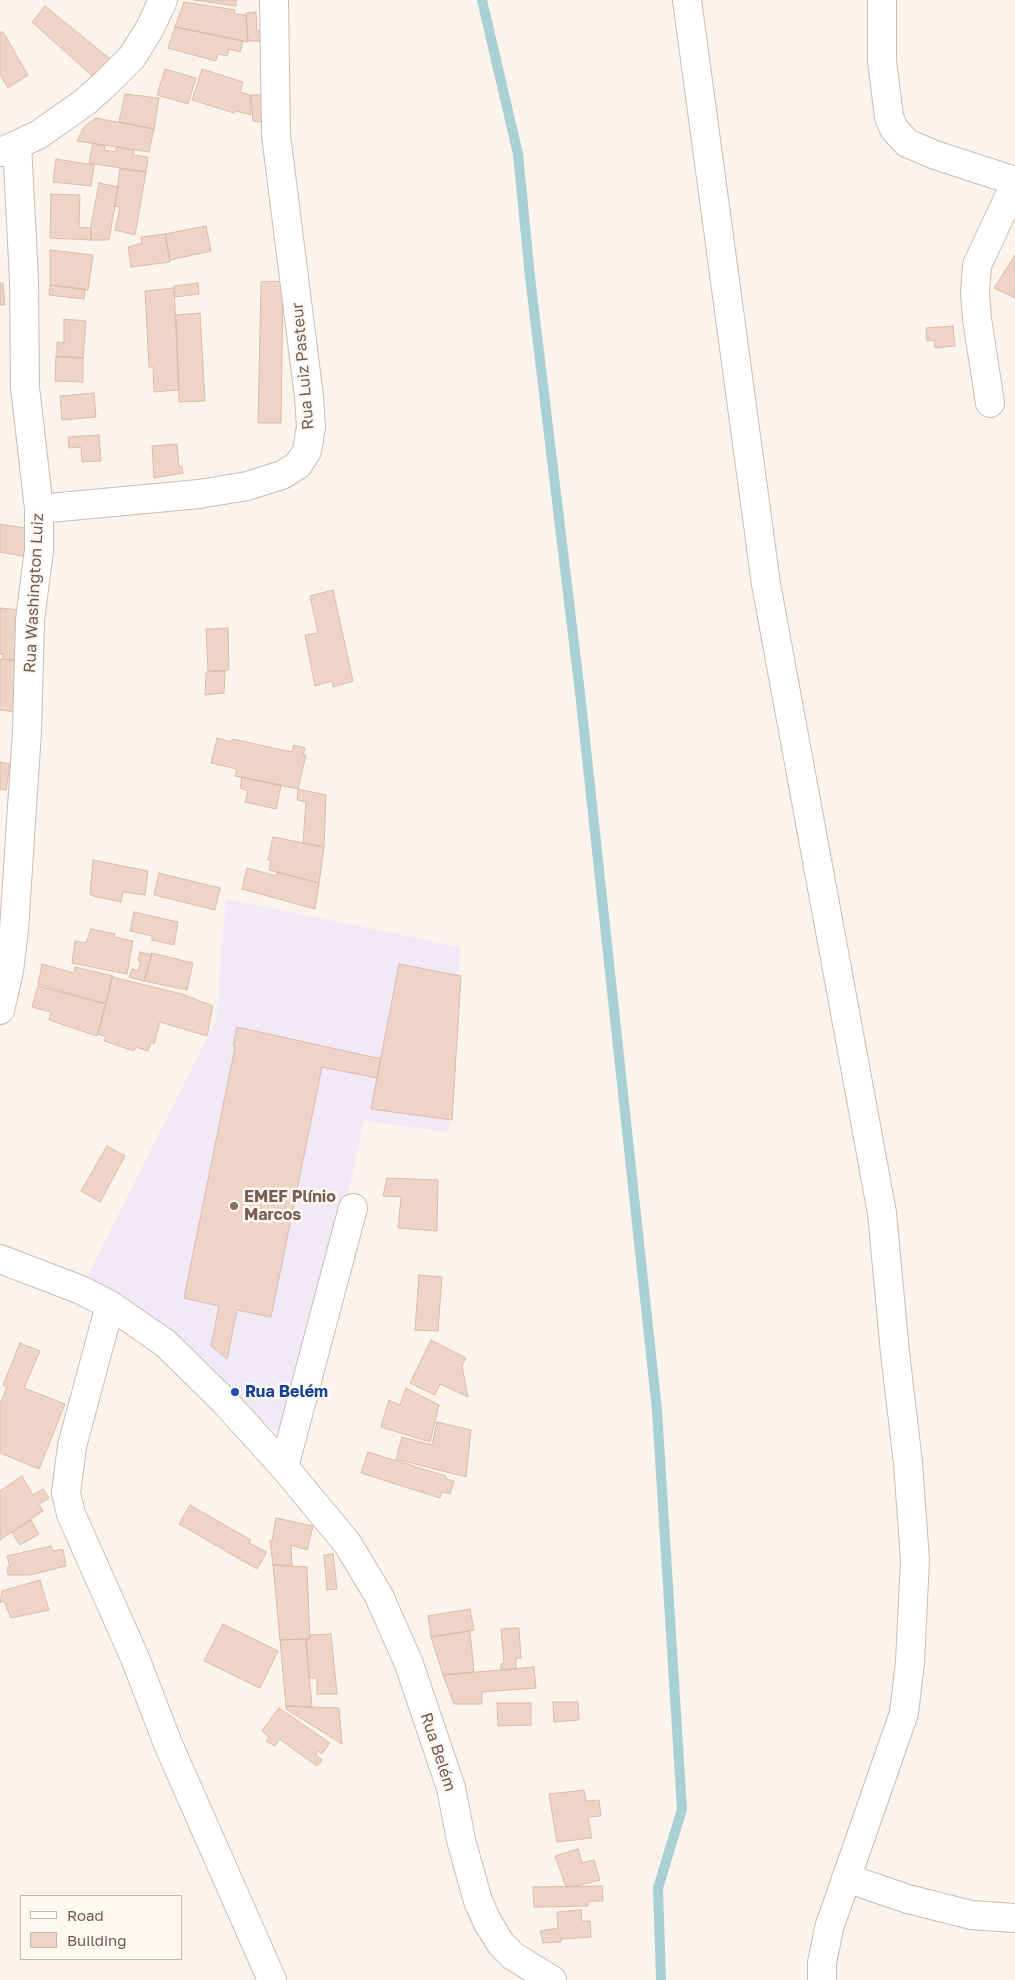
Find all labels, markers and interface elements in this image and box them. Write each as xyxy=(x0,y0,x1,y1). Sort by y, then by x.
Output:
street label: Rua Luiz Pasteur xyxy=(288,302,318,430)
street label: Rua Washington Luiz xyxy=(20,513,48,673)
place label: EMEF Plínio Marcos xyxy=(244,1187,336,1225)
marker: EMEF Plínio Marcos xyxy=(228,1200,240,1212)
place label: Rua Belém xyxy=(245,1382,328,1402)
marker: Rua Belém xyxy=(229,1386,241,1398)
street label: Rua Belém xyxy=(416,1710,460,1794)
legend xyxy=(20,1895,182,1960)
text: Road xyxy=(67,1906,104,1924)
text: Building xyxy=(67,1931,127,1949)

